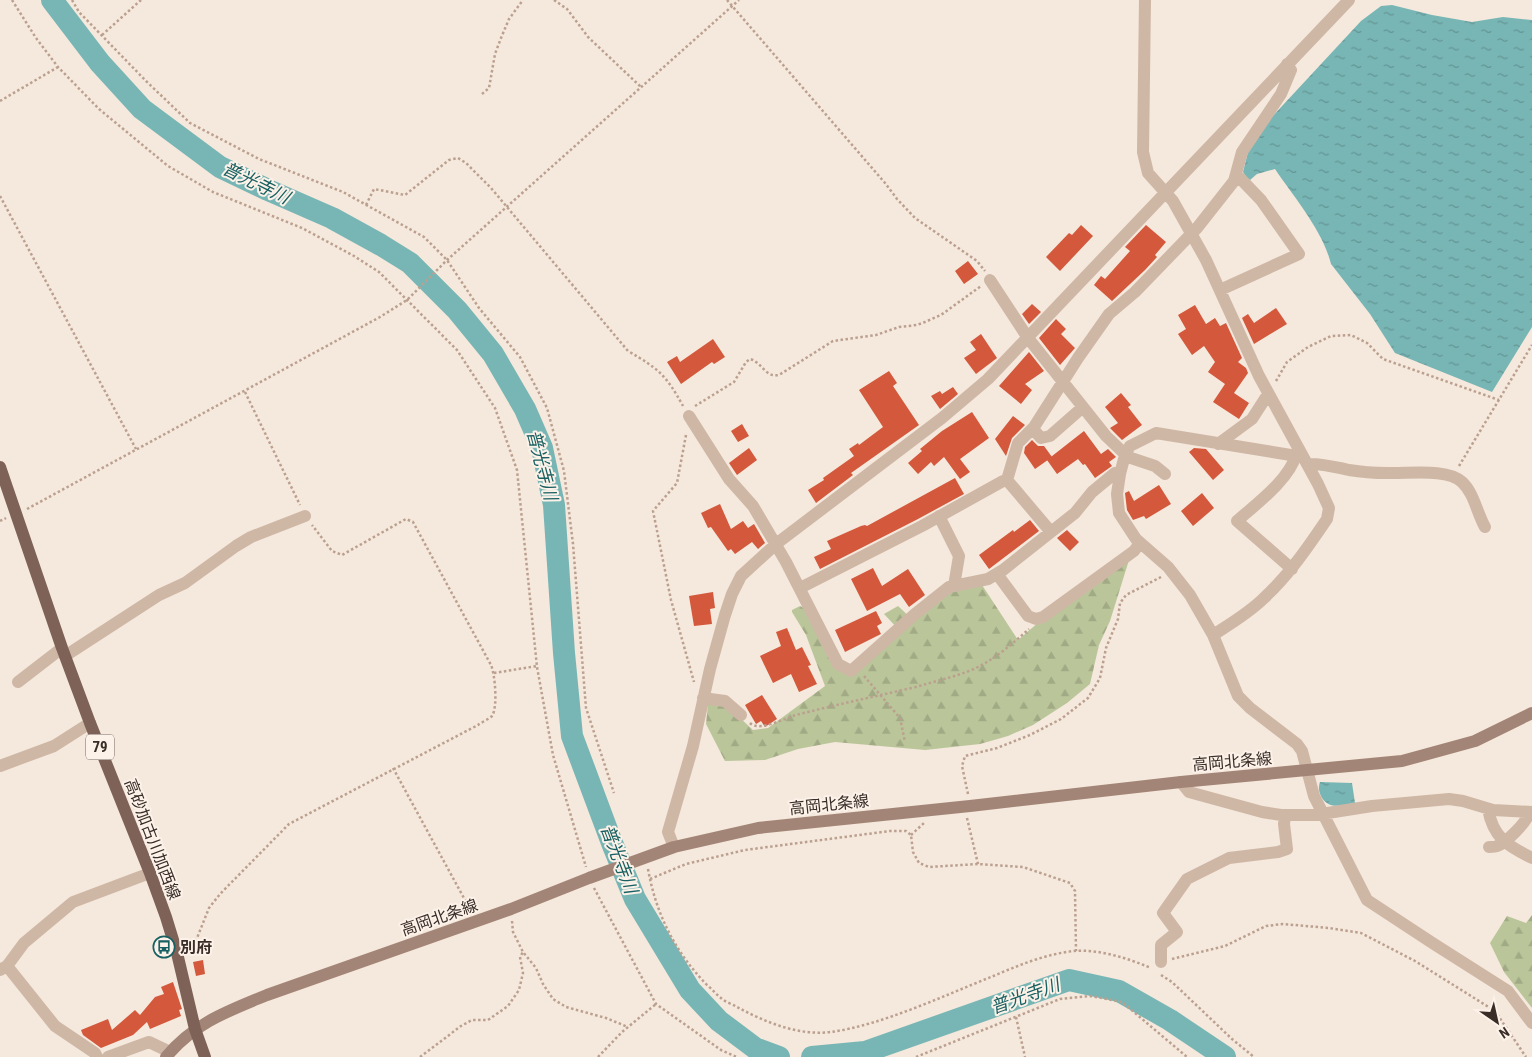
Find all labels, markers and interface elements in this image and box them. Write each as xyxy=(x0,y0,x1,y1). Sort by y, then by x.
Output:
water label: 普光寺川 xyxy=(219,157,295,209)
water label: 普光寺川 xyxy=(523,427,562,504)
road number: 79 xyxy=(86,734,114,760)
street label: 高岡北条線 xyxy=(1191,749,1273,774)
street label: 高砂加古川加西線 xyxy=(121,776,184,902)
street label: 高岡北条線 xyxy=(788,791,870,818)
water label: 普光寺川 xyxy=(597,821,643,898)
street label: 高岡北条線 xyxy=(398,895,480,939)
bus stop icon: 別府 xyxy=(152,935,176,959)
place label: 別府 xyxy=(180,938,212,957)
water label: 普光寺川 xyxy=(987,973,1064,1018)
north arrow xyxy=(1472,997,1522,1047)
text: N xyxy=(1496,1024,1512,1042)

